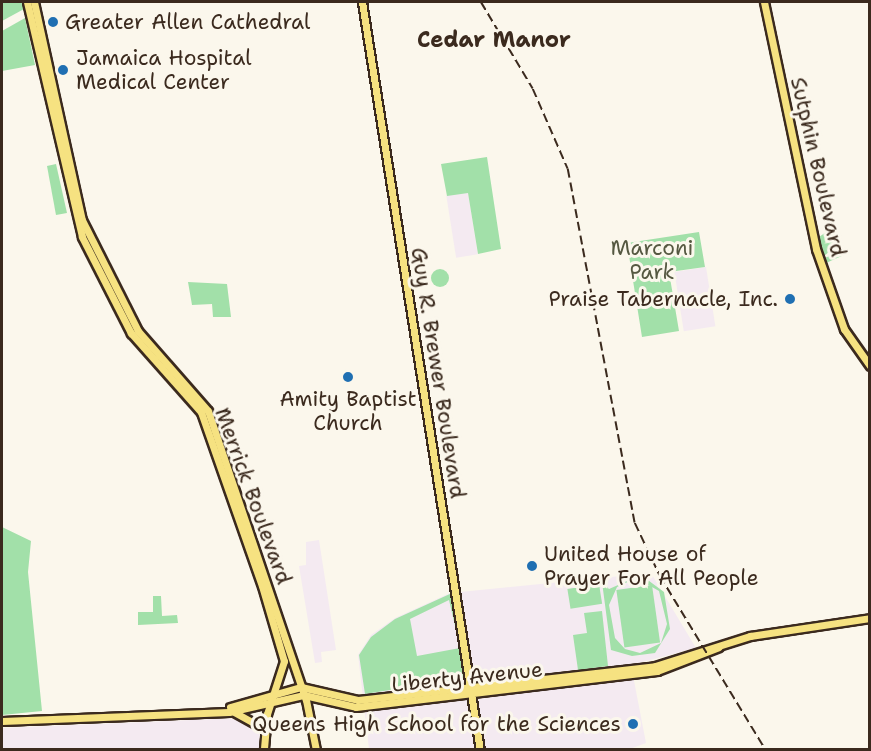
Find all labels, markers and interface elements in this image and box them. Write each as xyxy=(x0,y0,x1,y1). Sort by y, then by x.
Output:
place label: Greater Allen Cathedral xyxy=(65,9,310,35)
marker: Greater Allen Cathedral xyxy=(46,15,60,29)
district label: Cedar Manor xyxy=(417,27,571,53)
place label: Jamaica Hospital Medical Center xyxy=(76,45,252,95)
marker: Jamaica Hospital Medical Center xyxy=(54,61,72,79)
street label: Sutphin Boulevard xyxy=(785,75,851,259)
park label: Marconi Park xyxy=(610,235,694,285)
street label: Guy R. Brewer Boulevard xyxy=(406,246,470,500)
place label: Praise Tabernacle, Inc. xyxy=(549,286,778,312)
marker: Praise Tabernacle, Inc. xyxy=(783,292,797,306)
marker: Amity Baptist Church xyxy=(341,370,355,384)
place label: Amity Baptist Church xyxy=(279,386,417,436)
street label: Merrick Boulevard xyxy=(209,404,297,588)
place label: United House of Prayer For All People xyxy=(544,541,759,591)
marker: United House of Prayer For All People xyxy=(525,559,539,573)
street label: Liberty Avenue xyxy=(390,657,544,697)
place label: Queens High School for the Sciences xyxy=(252,711,621,737)
marker: Queens High School for the Sciences xyxy=(626,717,640,731)

